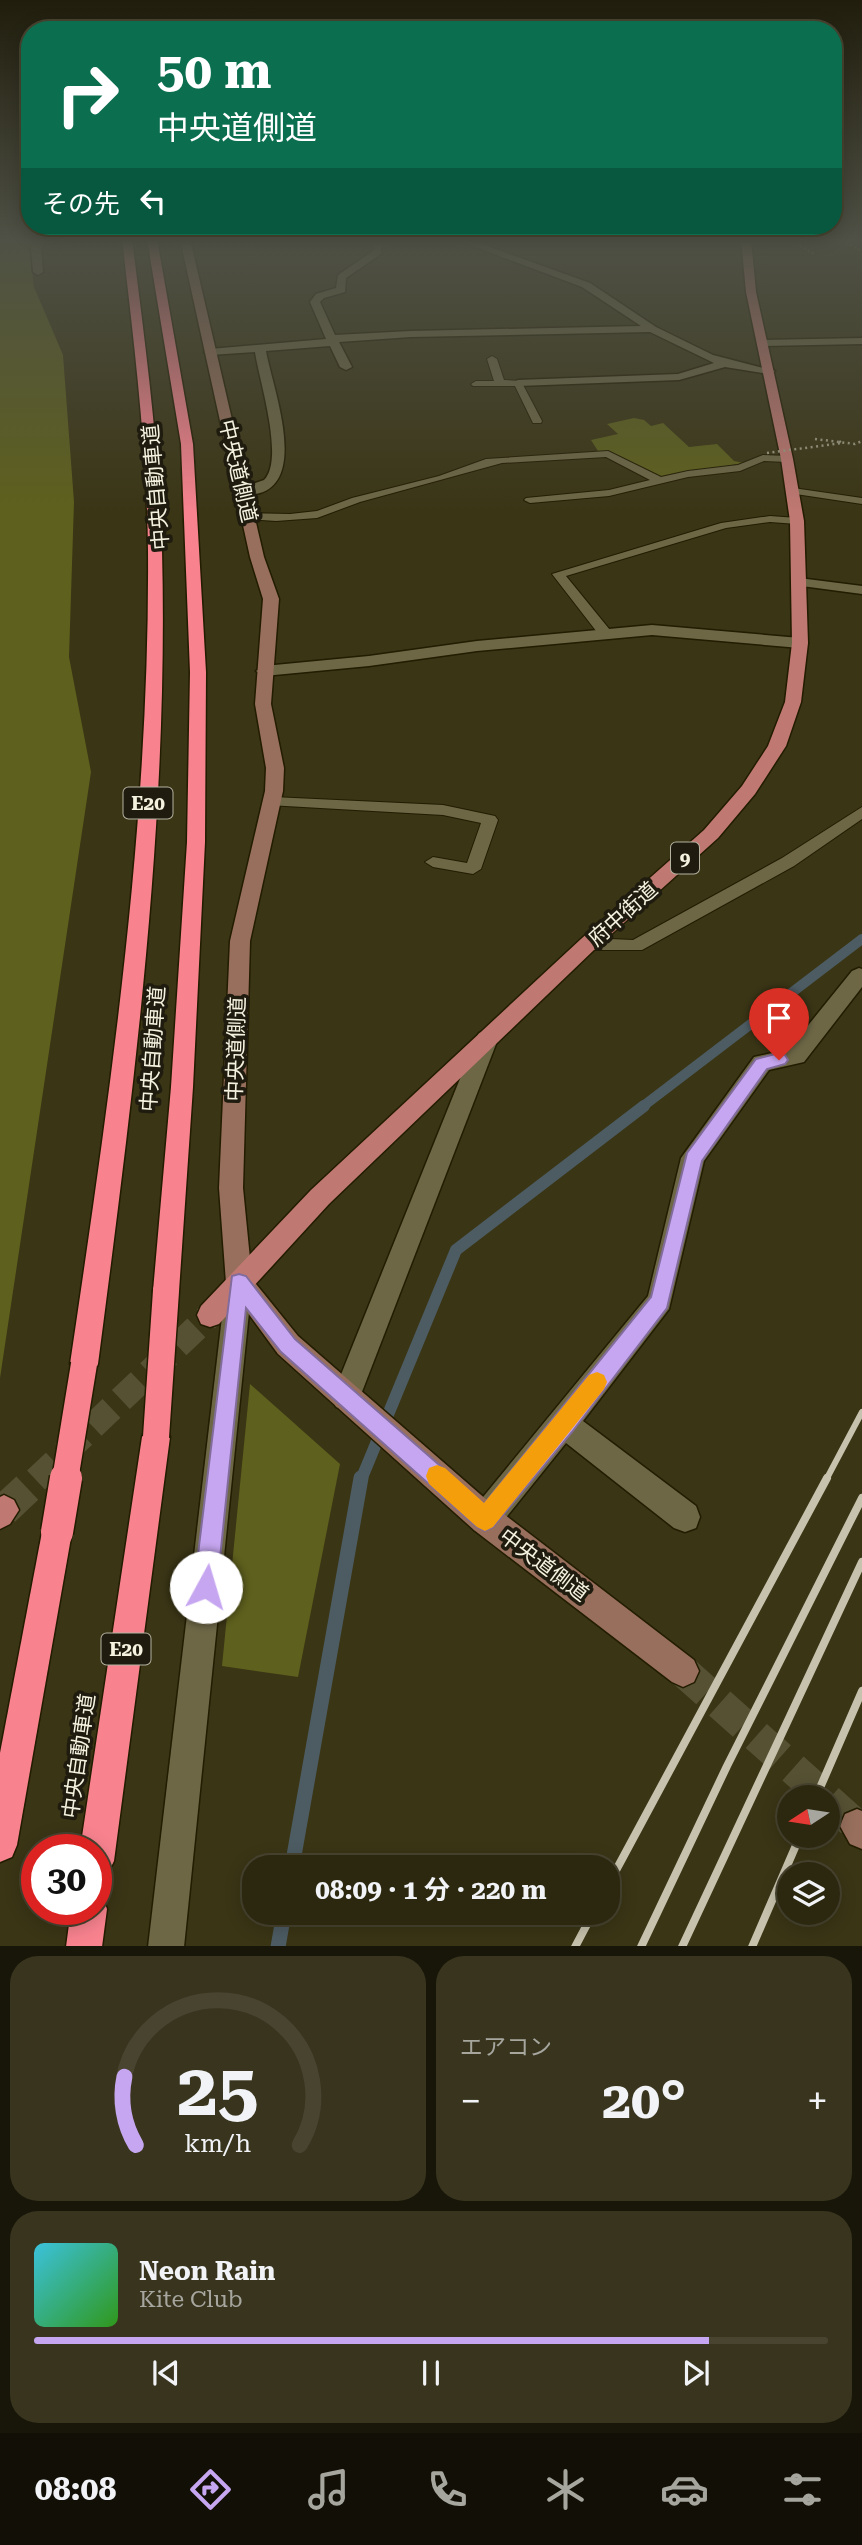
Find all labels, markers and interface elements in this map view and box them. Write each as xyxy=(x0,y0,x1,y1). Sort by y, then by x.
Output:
text: 50 m xyxy=(157,43,272,100)
icon: right xyxy=(42,49,133,140)
text: 中央道側道 xyxy=(157,109,317,147)
icon: left xyxy=(134,182,172,220)
text: その先 xyxy=(42,189,120,219)
street label: 中央道側道 xyxy=(214,417,262,525)
street label: 中央自動車道 xyxy=(139,423,173,551)
road number: E20 xyxy=(124,788,172,818)
road number: 9 xyxy=(671,842,699,874)
street label: 府中街道 xyxy=(584,877,662,951)
street label: 中央自動車道 xyxy=(137,985,169,1113)
pin xyxy=(749,988,809,1060)
street label: 中央道側道 xyxy=(222,996,250,1102)
icon: arrive xyxy=(760,999,798,1037)
street label: 中央道側道 xyxy=(495,1524,593,1606)
position arrow xyxy=(169,1550,243,1624)
road number: E20 xyxy=(102,1634,150,1665)
street label: 中央自動車道 xyxy=(58,1692,100,1820)
north arrow xyxy=(777,1785,840,1848)
map controls xyxy=(777,1785,840,1925)
speed limit sign: 30 xyxy=(21,1834,112,1925)
button: layers xyxy=(777,1862,840,1925)
text: 08:09 · 1 分 · 220 m xyxy=(315,1875,547,1905)
text: エアコン xyxy=(460,2034,552,2061)
text: 25 xyxy=(177,2048,259,2133)
text: 20° xyxy=(602,2070,686,2131)
text: − xyxy=(460,2079,481,2123)
text: + xyxy=(807,2079,828,2123)
text: km/h xyxy=(185,2128,251,2157)
text: Neon Rain xyxy=(139,2256,275,2286)
text: Kite Club xyxy=(139,2286,243,2313)
icon: previous xyxy=(147,2354,185,2392)
icon: pause xyxy=(412,2354,450,2392)
icon: next xyxy=(677,2354,715,2392)
icon: directions xyxy=(186,2465,235,2514)
icon: music xyxy=(304,2465,353,2514)
icon: phone xyxy=(423,2465,472,2514)
icon: climate xyxy=(541,2465,590,2514)
icon: car xyxy=(660,2465,709,2514)
icon: filters xyxy=(778,2465,827,2514)
text: 08:08 xyxy=(35,2470,116,2508)

